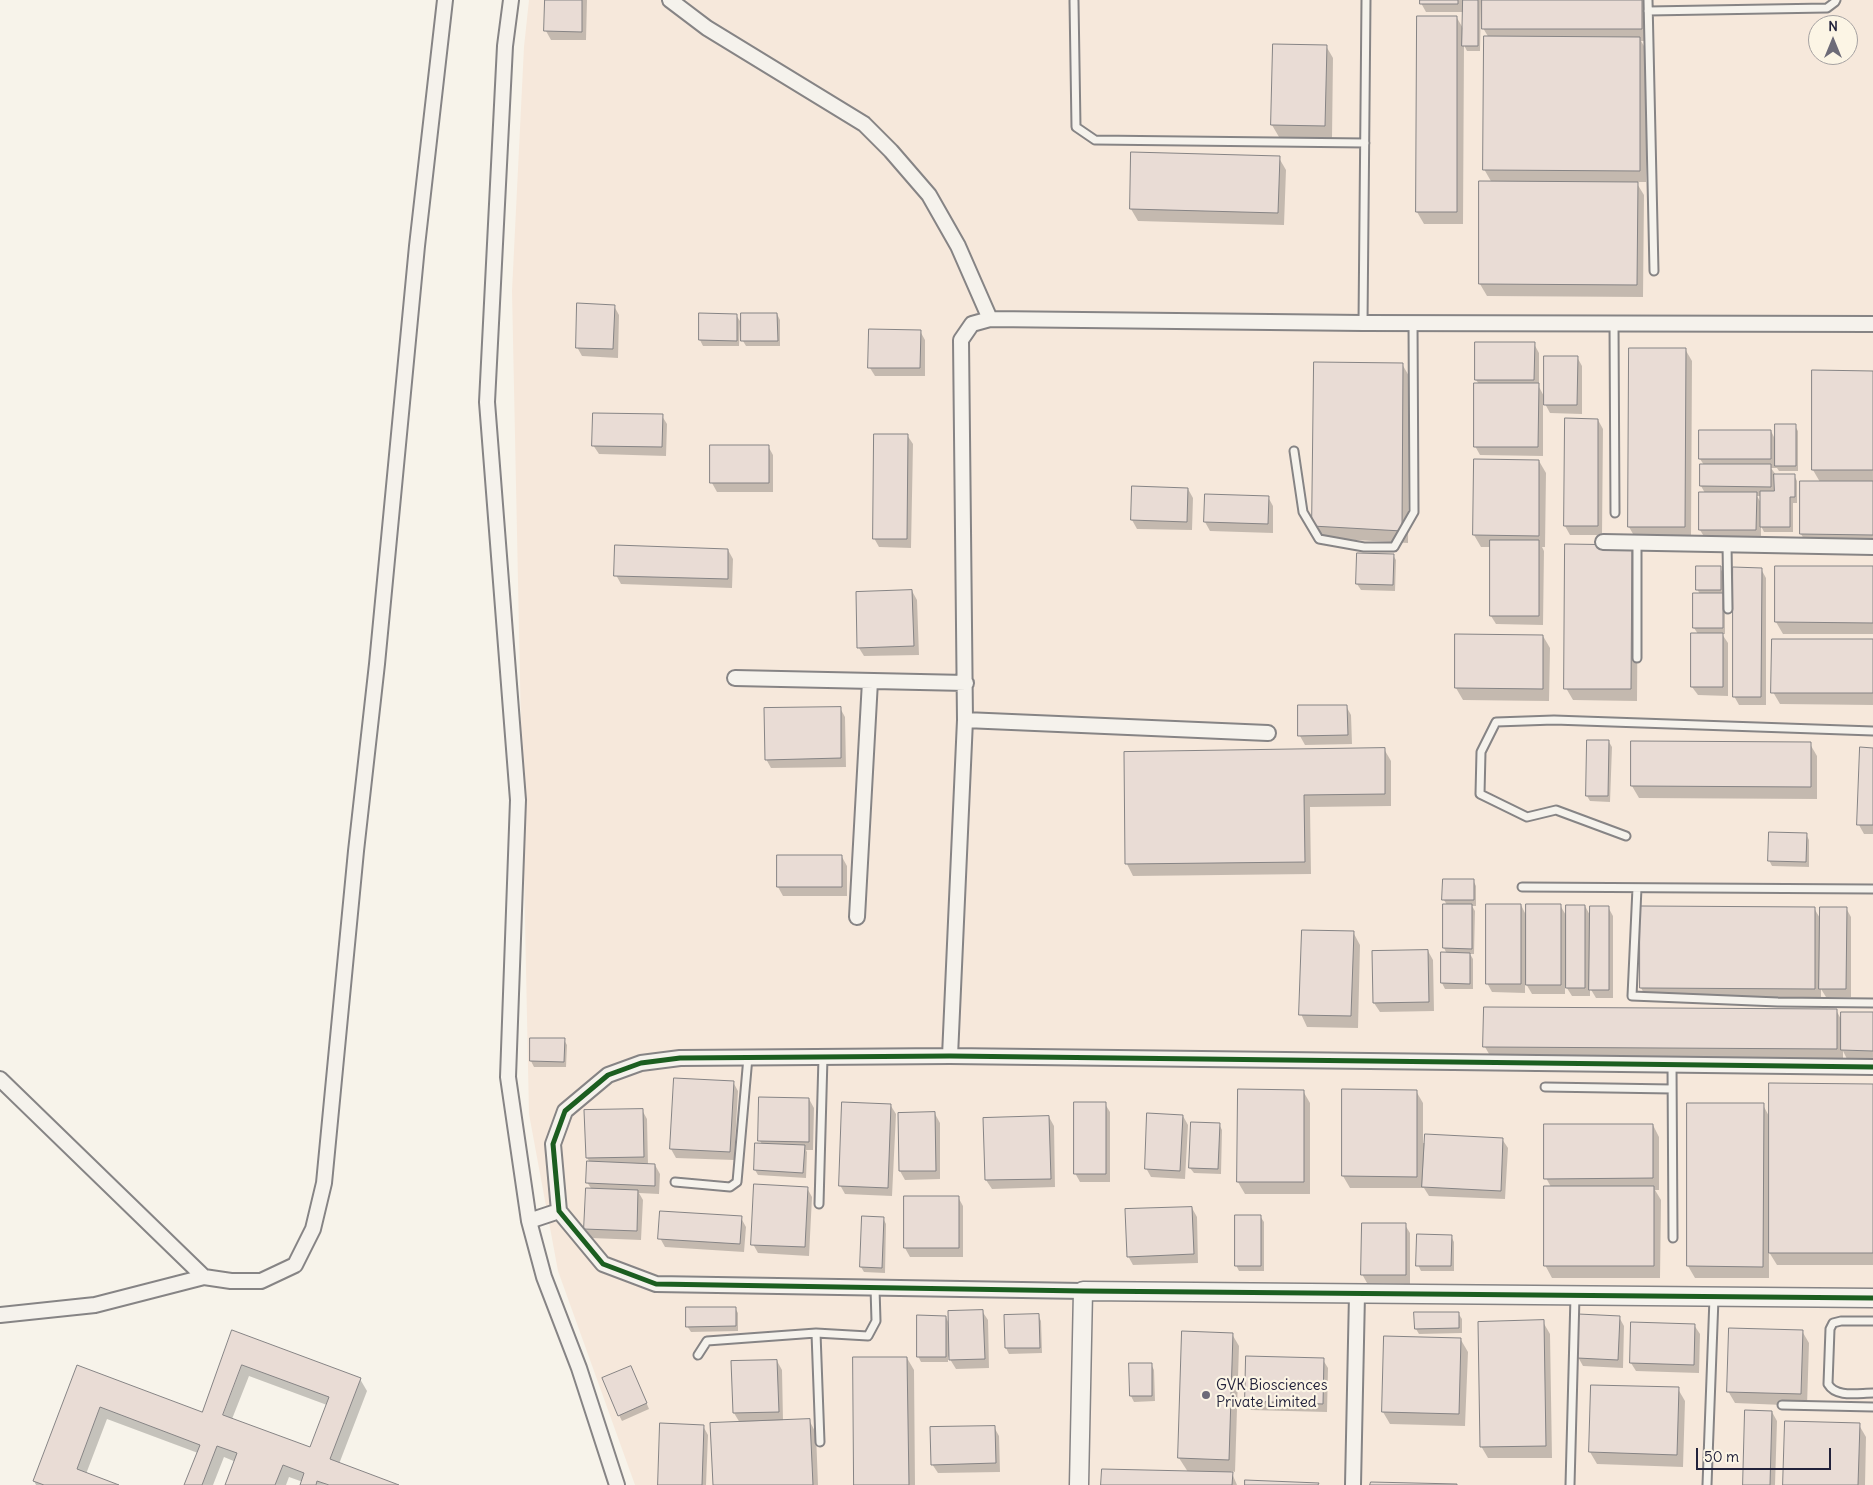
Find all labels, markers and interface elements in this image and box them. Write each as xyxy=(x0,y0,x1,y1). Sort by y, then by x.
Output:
north arrow xyxy=(1808,15,1858,65)
text: N xyxy=(1828,17,1838,35)
place label: GVK Biosciences Private Limited xyxy=(1216,1377,1328,1412)
marker: GVK Biosciences Private Limited xyxy=(1200,1389,1212,1401)
scale bar xyxy=(1698,1438,1833,1470)
text: 50 m xyxy=(1704,1447,1739,1466)

